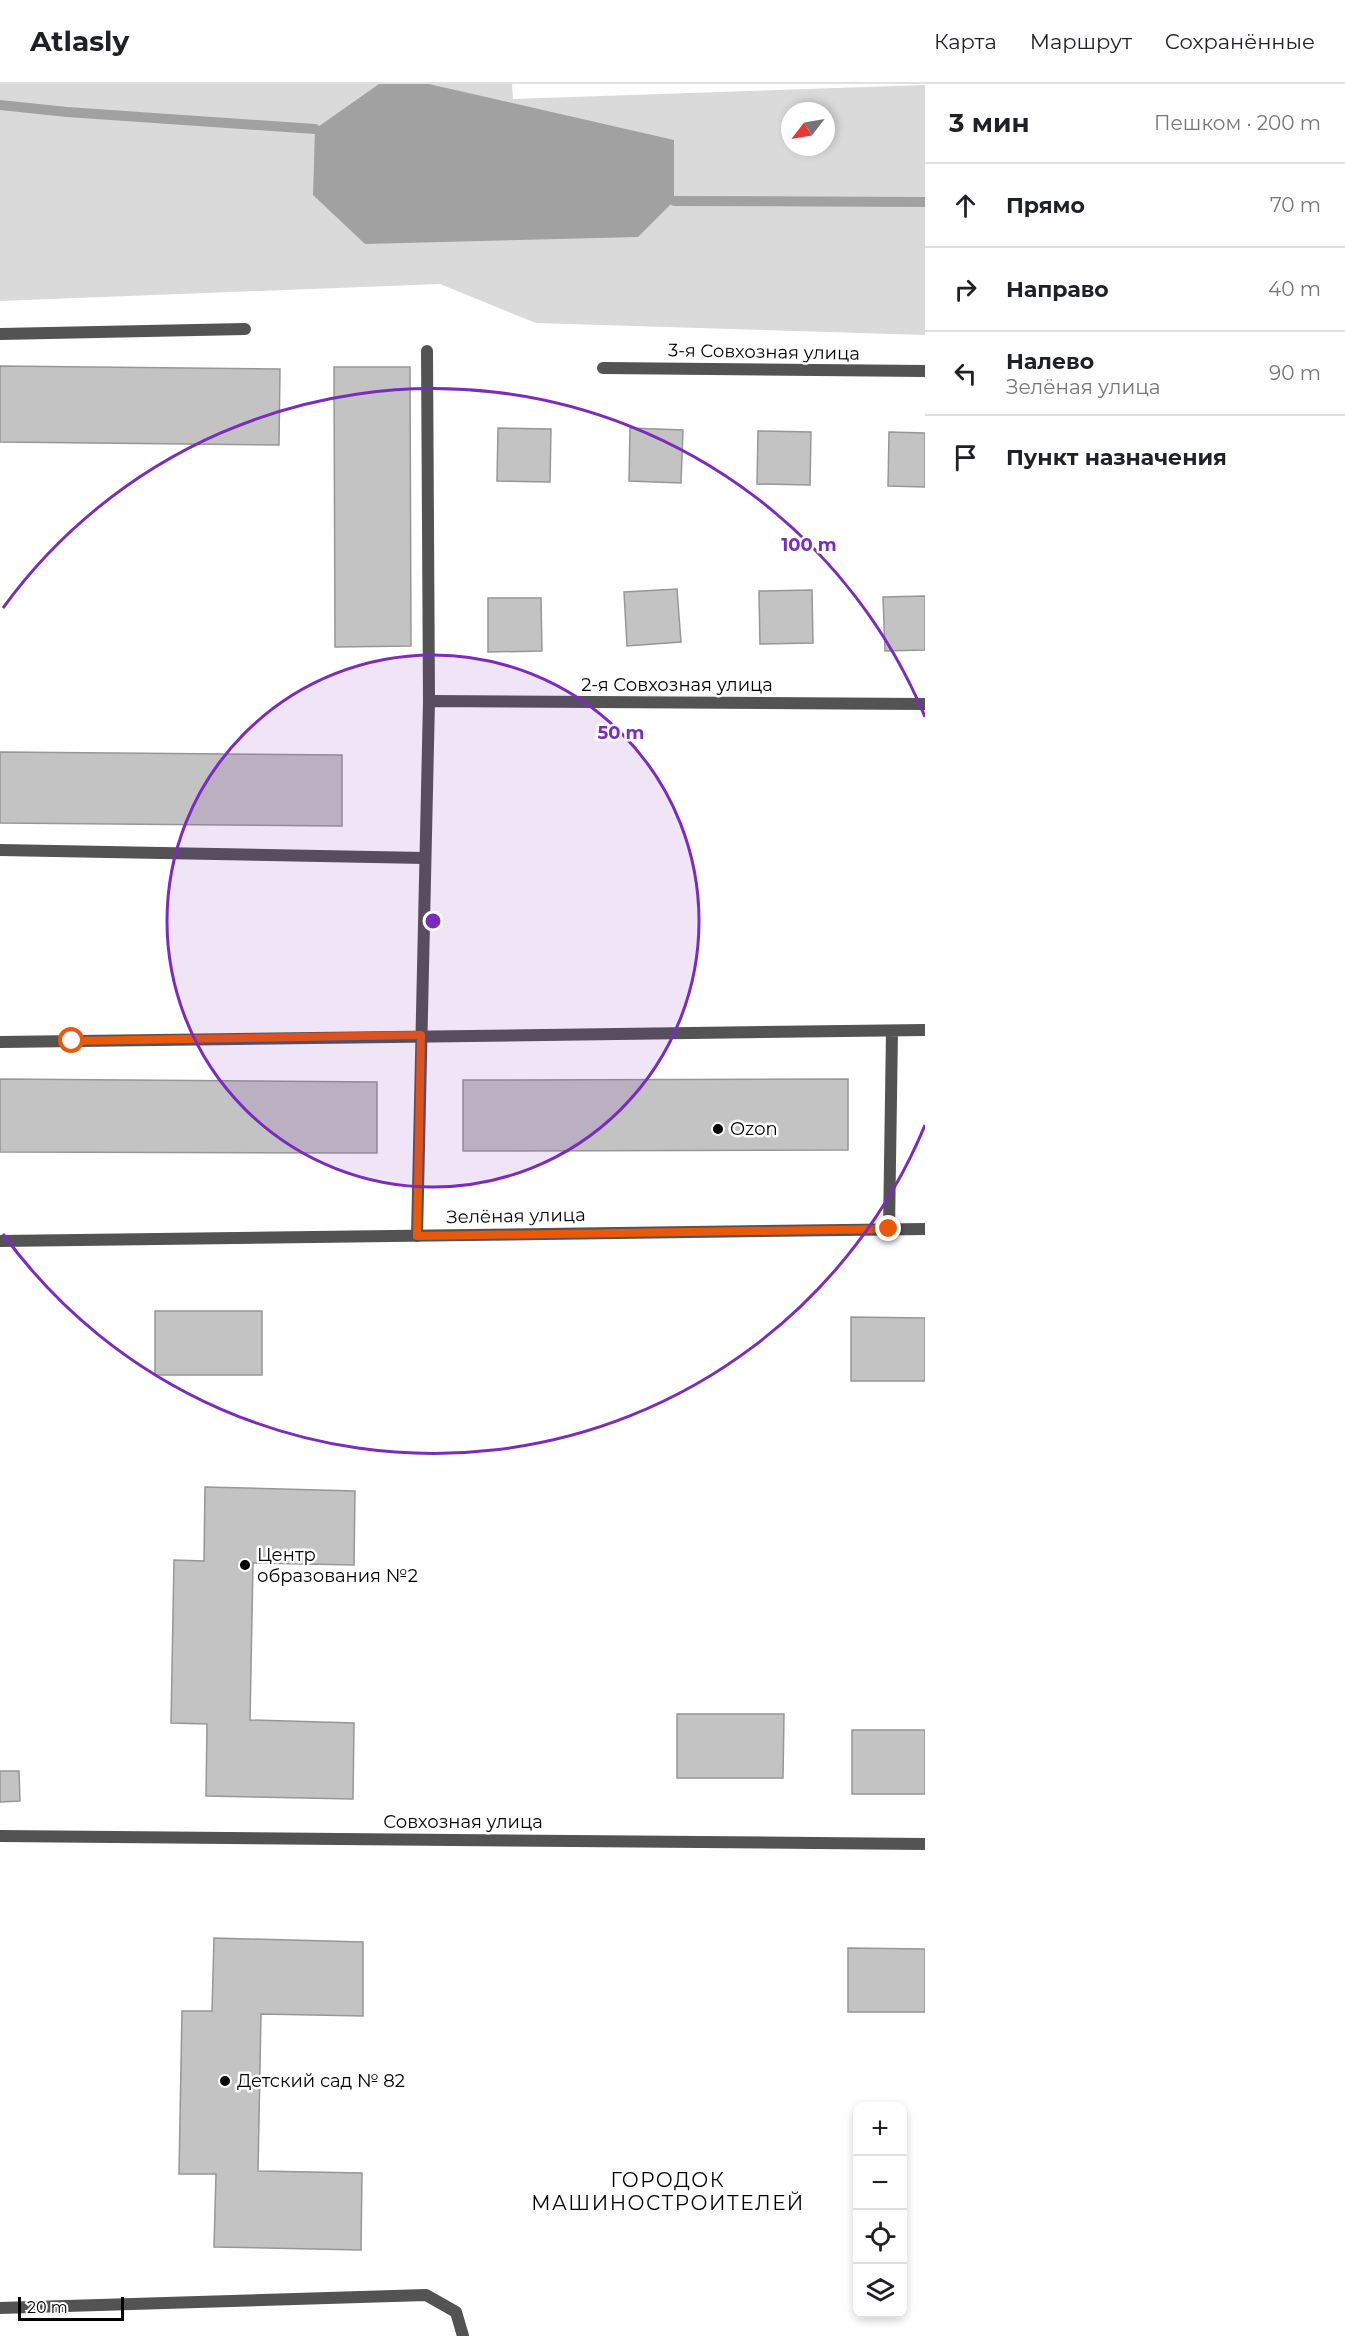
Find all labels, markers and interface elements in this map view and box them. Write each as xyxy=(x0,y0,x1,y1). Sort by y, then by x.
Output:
text: Atlasly xyxy=(30,24,129,58)
text: Карта xyxy=(934,29,997,54)
text: Маршрут xyxy=(1030,29,1132,54)
text: Сохранённые xyxy=(1165,29,1315,54)
north arrow xyxy=(781,102,835,156)
text: 3 мин xyxy=(949,107,1029,139)
text: Пешком · 200 m xyxy=(1154,111,1321,135)
icon: ahead xyxy=(949,189,982,222)
text: Прямо xyxy=(1006,192,1085,219)
text: 70 m xyxy=(1270,193,1321,217)
icon: right xyxy=(949,273,982,306)
text: Направо xyxy=(1006,276,1109,303)
text: 40 m xyxy=(1268,277,1321,301)
street label: 3-я Совхозная улица xyxy=(668,339,860,365)
text: Налево xyxy=(1006,348,1094,375)
icon: left xyxy=(949,357,982,390)
text: 90 m xyxy=(1269,361,1321,385)
text: Зелёная улица xyxy=(1006,375,1161,399)
icon: arrive xyxy=(949,441,982,474)
text: Пункт назначения xyxy=(1006,444,1227,471)
text: 100 m xyxy=(781,534,837,556)
street label: 2-я Совхозная улица xyxy=(581,674,773,696)
text: 50 m xyxy=(598,722,644,744)
centre of rings xyxy=(423,911,443,931)
route start xyxy=(58,1027,84,1053)
place label: Ozon xyxy=(730,1118,778,1140)
marker: Ozon xyxy=(711,1122,725,1136)
street label: Зелёная улица xyxy=(446,1204,586,1228)
route end xyxy=(875,1215,901,1241)
place label: Центр образования №2 xyxy=(257,1544,418,1587)
marker: Центр образования №2 xyxy=(238,1558,252,1572)
street label: Совхозная улица xyxy=(383,1811,543,1833)
place label: Детский сад № 82 xyxy=(237,2070,405,2092)
marker: Детский сад № 82 xyxy=(218,2074,232,2088)
map controls xyxy=(853,2102,907,2318)
button: + xyxy=(853,2102,907,2156)
button: − xyxy=(853,2156,907,2210)
district label: ГОРОДОК МАШИНОСТРОИТЕЛЕЙ xyxy=(531,2168,805,2215)
button: locate xyxy=(853,2210,907,2264)
button: layers xyxy=(853,2264,907,2318)
scale bar xyxy=(18,2294,124,2322)
text: 20 m xyxy=(27,2298,68,2317)

